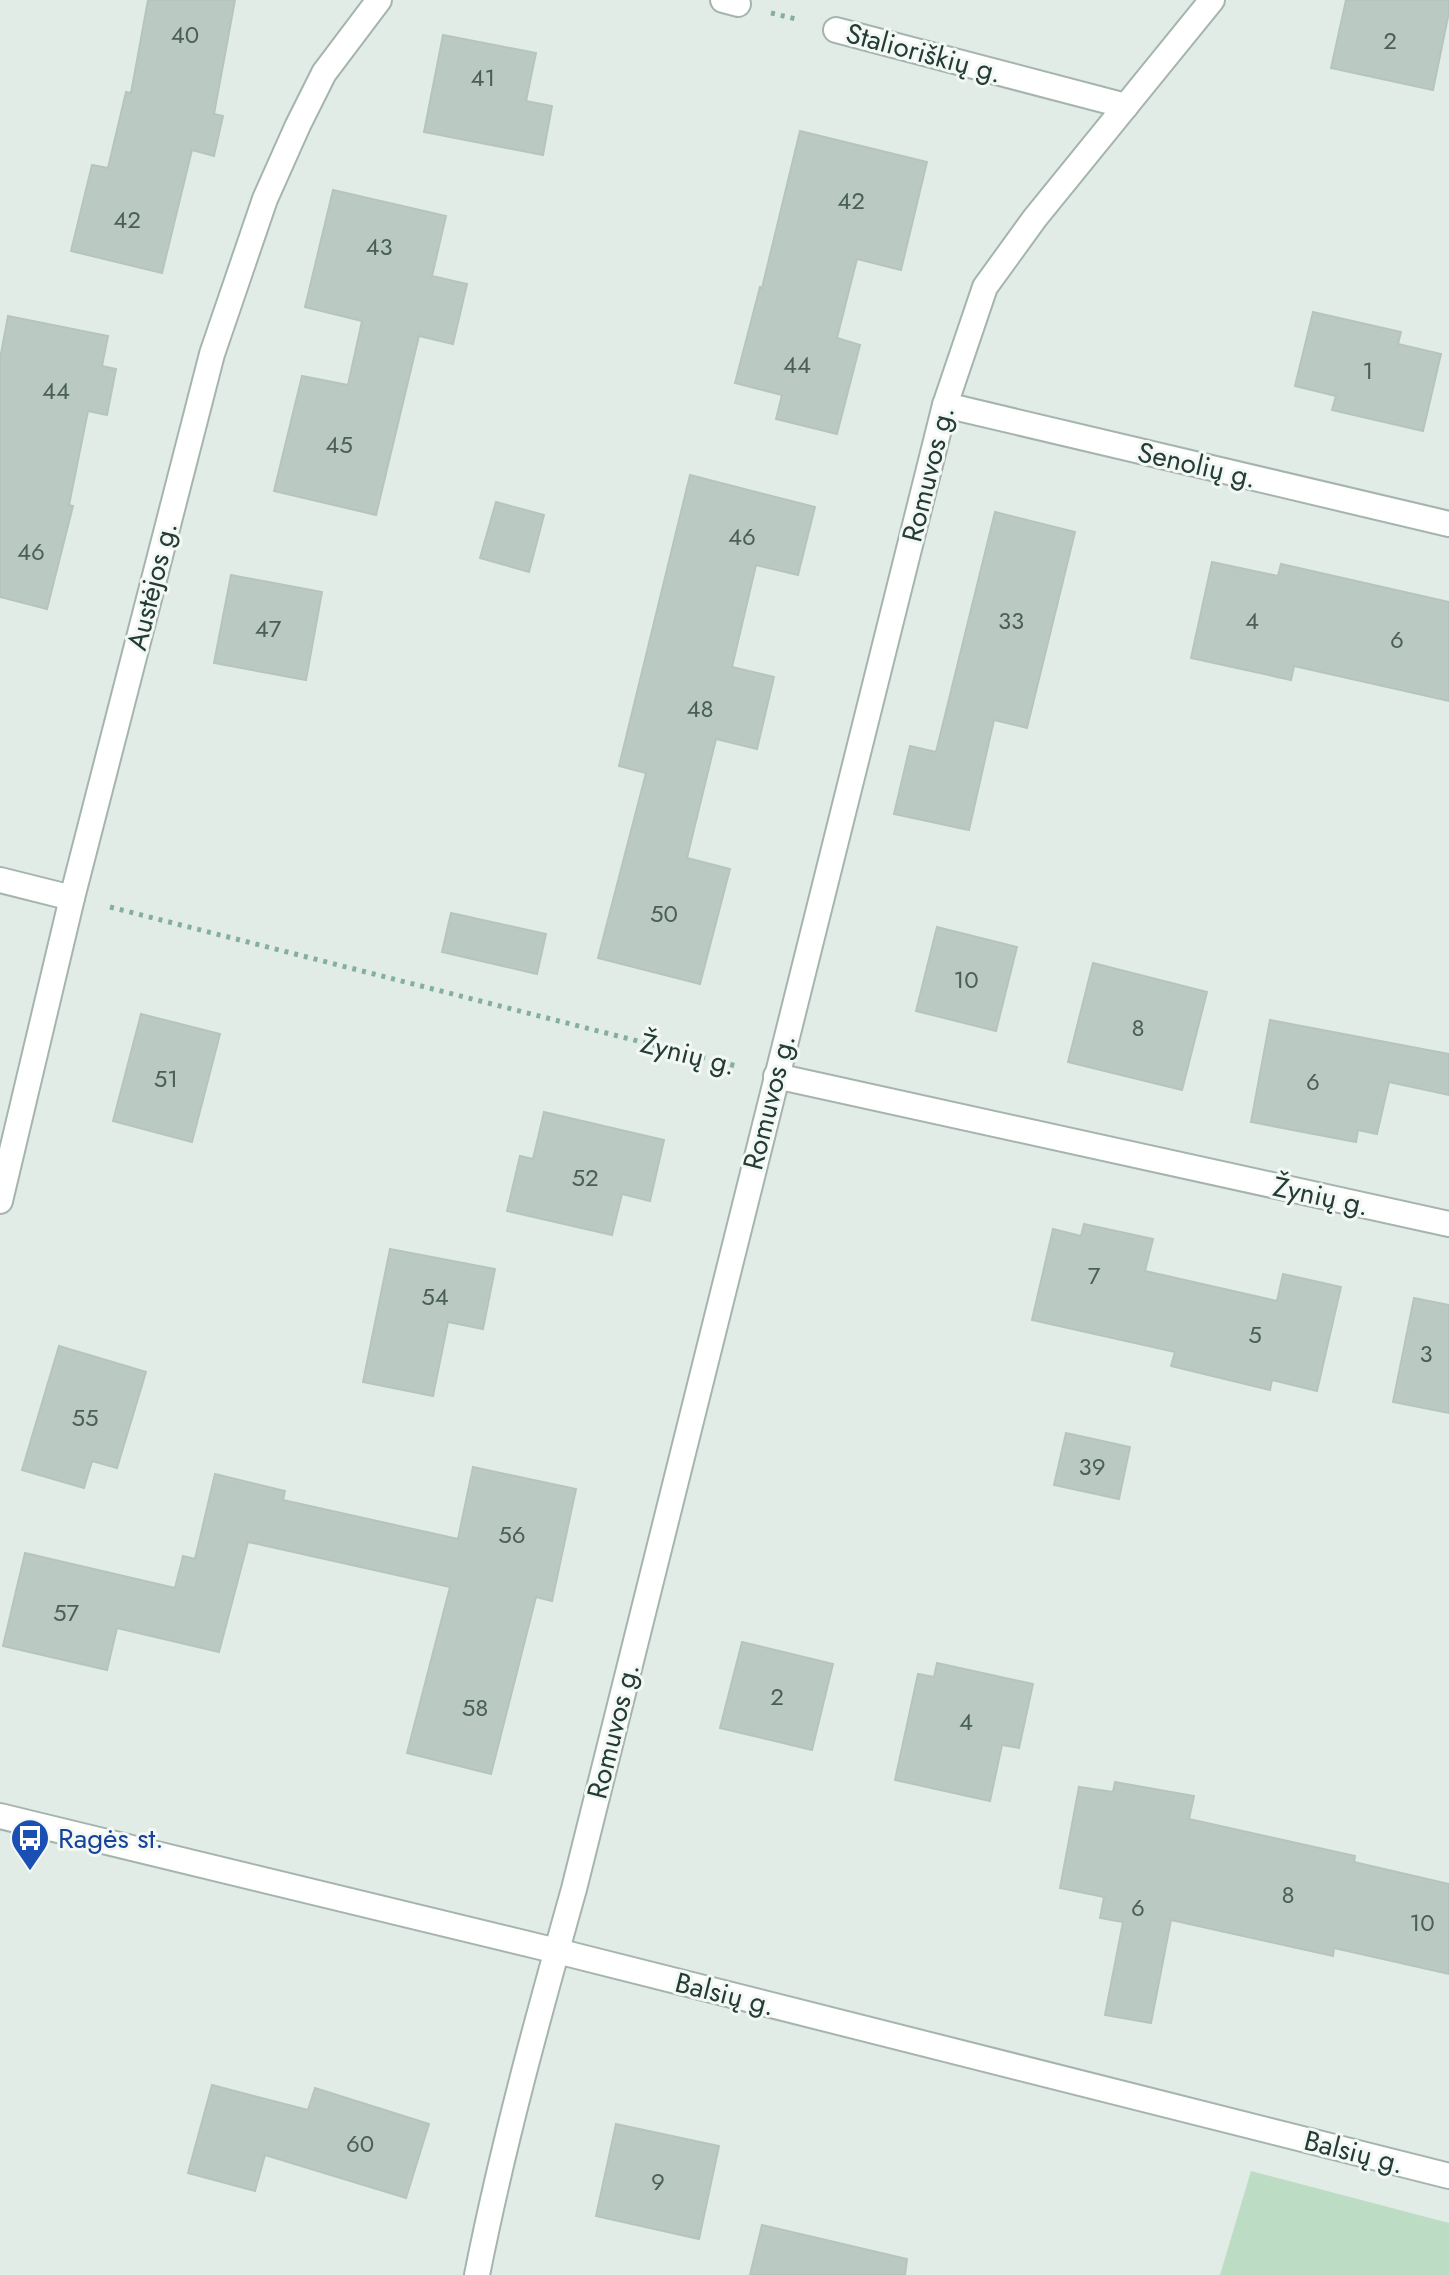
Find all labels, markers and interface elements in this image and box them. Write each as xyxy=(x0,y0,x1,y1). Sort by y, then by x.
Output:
street label: Stalioriškių g. xyxy=(842,13,1006,93)
house number: 40 xyxy=(171,17,199,52)
house number: 2 xyxy=(1383,23,1397,58)
house number: 41 xyxy=(471,60,495,95)
house number: 42 xyxy=(837,183,865,218)
house number: 42 xyxy=(113,202,141,237)
house number: 43 xyxy=(365,229,393,264)
house number: 44 xyxy=(783,347,811,382)
house number: 1 xyxy=(1363,353,1373,388)
house number: 44 xyxy=(42,373,70,408)
street label: Romuvos g. xyxy=(891,402,965,546)
house number: 45 xyxy=(325,427,353,462)
street label: Senolių g. xyxy=(1133,431,1261,499)
street label: Austėjos g. xyxy=(116,517,188,655)
house number: 46 xyxy=(728,519,756,554)
house number: 46 xyxy=(17,534,45,569)
house number: 33 xyxy=(998,603,1024,638)
house number: 4 xyxy=(1245,603,1259,638)
house number: 47 xyxy=(255,611,282,646)
house number: 6 xyxy=(1390,622,1404,657)
house number: 48 xyxy=(686,691,714,726)
house number: 50 xyxy=(650,896,678,931)
house number: 10 xyxy=(953,962,979,997)
house number: 8 xyxy=(1131,1010,1145,1045)
street label: Žynių g. xyxy=(636,1022,740,1086)
street label: Romuvos g. xyxy=(732,1030,806,1174)
house number: 51 xyxy=(154,1061,178,1096)
house number: 6 xyxy=(1306,1064,1320,1099)
house number: 52 xyxy=(571,1160,599,1195)
street label: Žynių g. xyxy=(1269,1166,1373,1226)
house number: 7 xyxy=(1088,1258,1101,1293)
house number: 54 xyxy=(421,1279,449,1314)
house number: 5 xyxy=(1248,1317,1262,1352)
house number: 3 xyxy=(1419,1336,1433,1371)
house number: 55 xyxy=(71,1400,99,1435)
house number: 39 xyxy=(1079,1449,1105,1484)
house number: 56 xyxy=(498,1517,526,1552)
house number: 57 xyxy=(53,1595,79,1630)
street label: Romuvos g. xyxy=(576,1659,650,1803)
house number: 2 xyxy=(770,1679,784,1714)
house number: 58 xyxy=(462,1690,488,1725)
house number: 4 xyxy=(959,1704,973,1739)
bus stop icon: Ragės st. xyxy=(9,1817,51,1872)
place label: Ragės st. xyxy=(58,1818,164,1859)
house number: 8 xyxy=(1281,1877,1295,1912)
house number: 6 xyxy=(1131,1890,1145,1925)
house number: 10 xyxy=(1409,1905,1435,1940)
street label: Balsių g. xyxy=(671,1962,779,2026)
street label: Balsių g. xyxy=(1300,2120,1408,2184)
house number: 60 xyxy=(346,2126,374,2161)
house number: 9 xyxy=(651,2164,665,2199)

